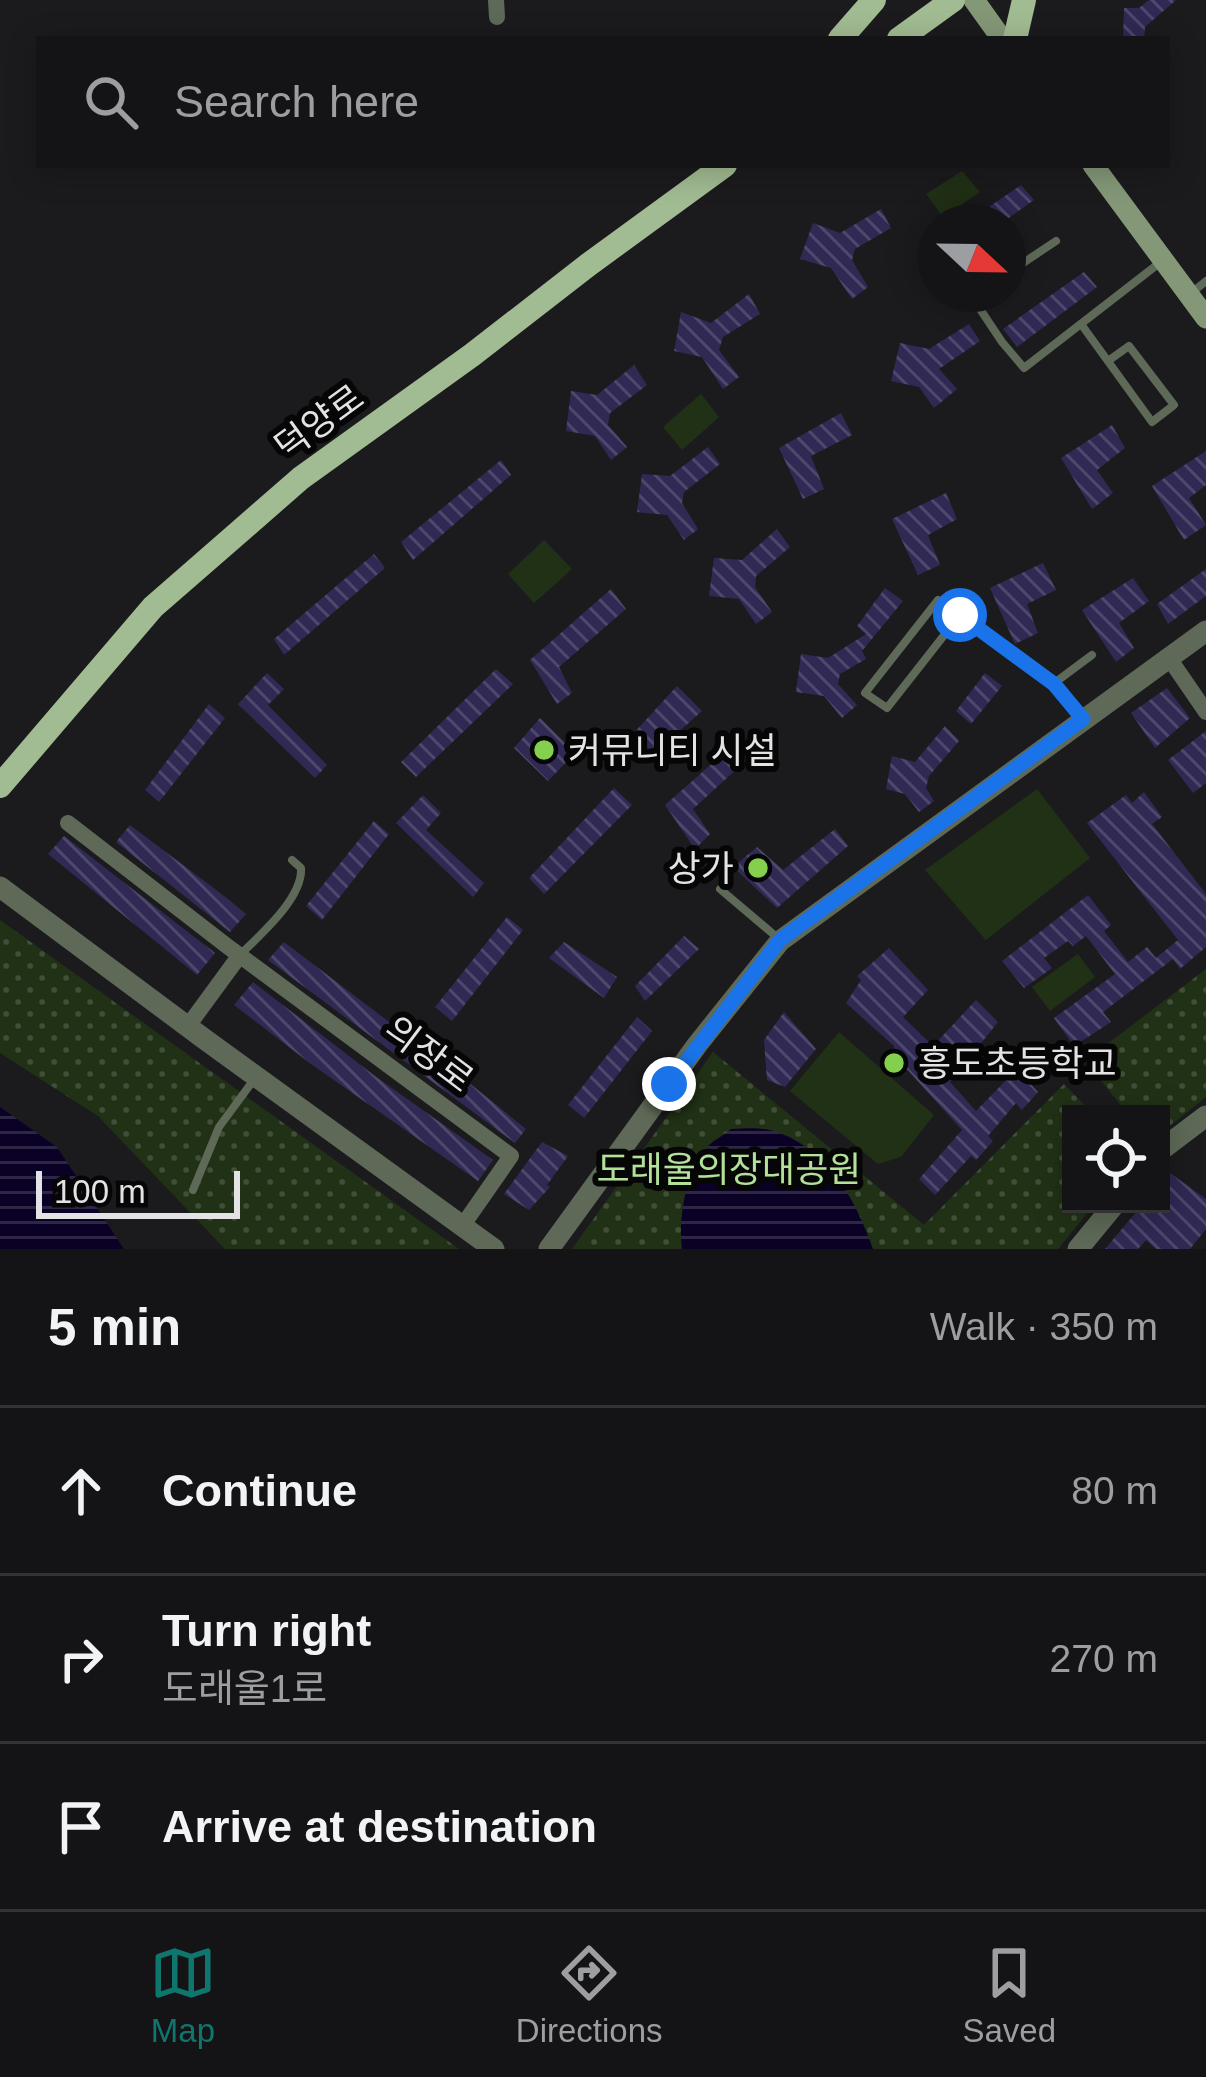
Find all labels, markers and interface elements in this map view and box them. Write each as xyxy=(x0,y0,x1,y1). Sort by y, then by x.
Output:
search box xyxy=(36,36,1170,168)
icon: search xyxy=(78,69,144,135)
text: Search here xyxy=(174,76,419,127)
north arrow xyxy=(918,204,1026,312)
street label: 덕양로 xyxy=(267,376,371,468)
route start xyxy=(933,588,987,642)
place label: 커뮤니티 시설 xyxy=(568,730,777,771)
marker: 커뮤니티 시설 xyxy=(531,737,557,763)
place label: 상가 xyxy=(668,848,734,889)
marker: 상가 xyxy=(745,855,771,881)
street label: 의장로 xyxy=(377,1008,481,1100)
place label: 흥도초등학교 xyxy=(918,1043,1117,1084)
marker: 흥도초등학교 xyxy=(881,1050,907,1076)
route end xyxy=(642,1057,696,1111)
map controls xyxy=(1062,1105,1170,1213)
button: locate xyxy=(1062,1105,1170,1213)
park label: 도래울의장대공원 xyxy=(597,1149,861,1190)
scale bar xyxy=(36,1165,240,1218)
text: 100 m xyxy=(54,1173,146,1210)
text: 5 min xyxy=(48,1299,181,1356)
text: Walk · 350 m xyxy=(930,1305,1158,1348)
icon: ahead xyxy=(48,1458,114,1524)
text: Continue xyxy=(162,1465,357,1516)
text: 80 m xyxy=(1071,1469,1158,1512)
text: Turn right xyxy=(162,1605,371,1656)
icon: right xyxy=(48,1626,114,1692)
text: 270 m xyxy=(1050,1637,1158,1680)
text: 도래울1로 xyxy=(162,1667,327,1710)
icon: arrive xyxy=(48,1794,114,1860)
text: Arrive at destination xyxy=(162,1801,597,1852)
tab: Map xyxy=(150,1940,216,2050)
tab: Directions xyxy=(516,1940,663,2050)
tab: Saved xyxy=(962,1940,1056,2050)

